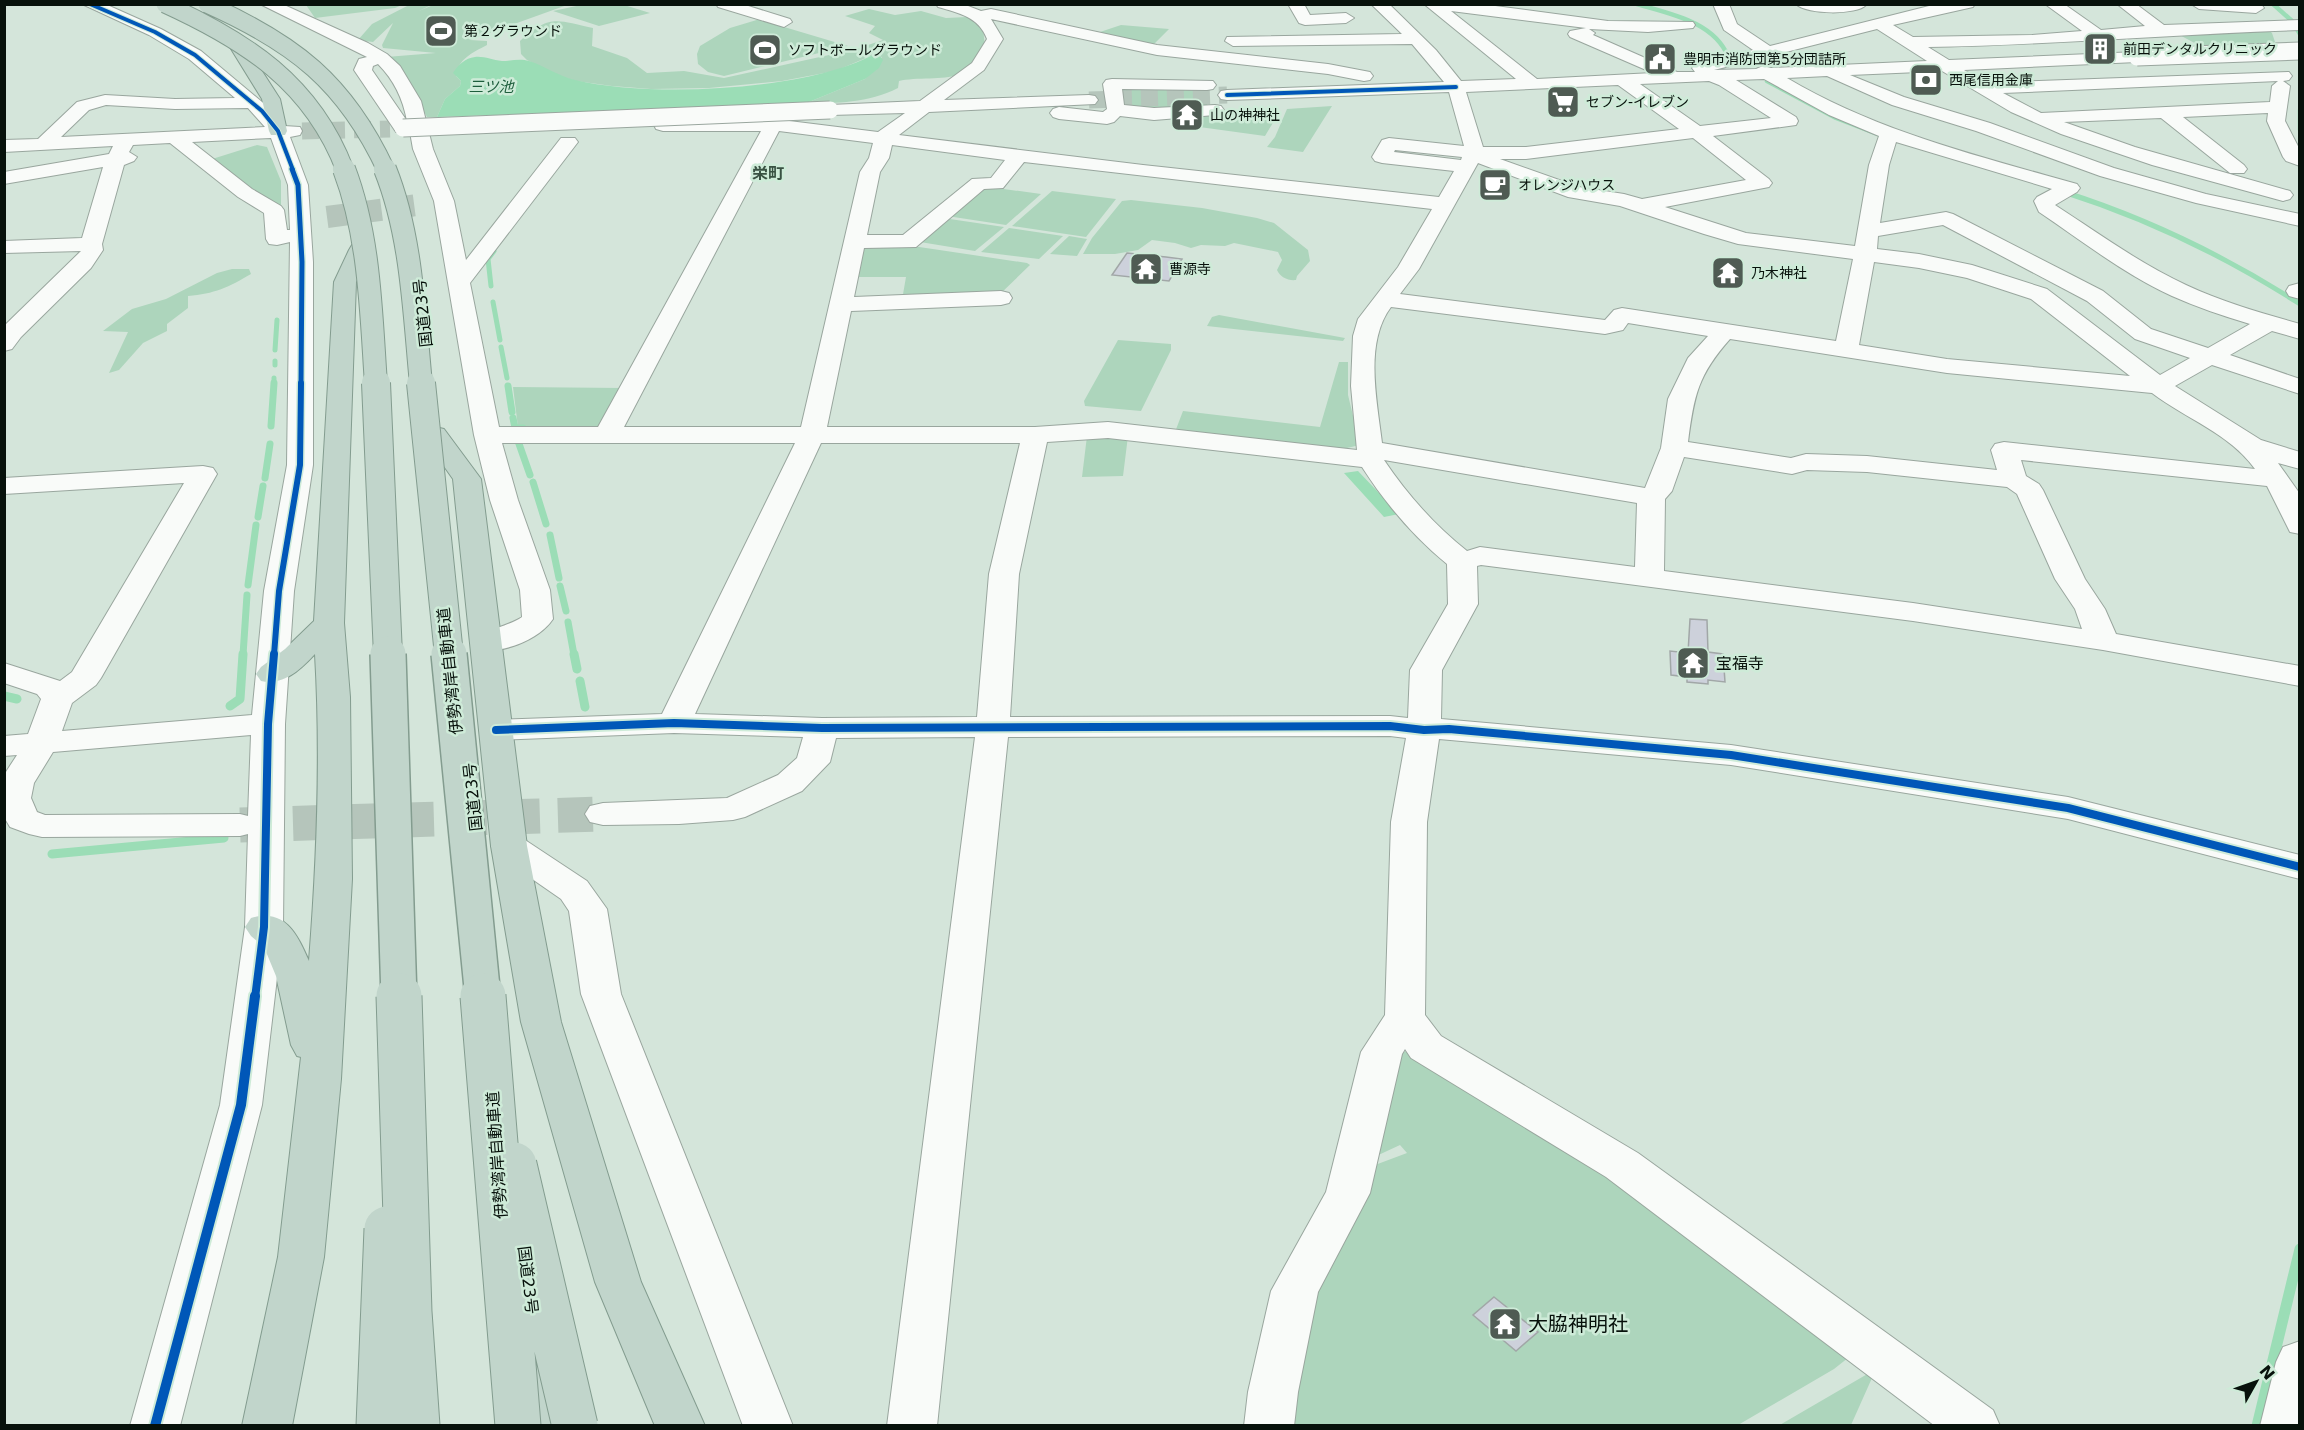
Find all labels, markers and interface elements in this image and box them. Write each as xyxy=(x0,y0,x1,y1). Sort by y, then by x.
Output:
sports icon: 第２グラウンド xyxy=(423,13,459,49)
place label: 第２グラウンド xyxy=(464,23,562,39)
building icon: 前田デンタルクリニック xyxy=(2082,31,2118,67)
sports icon: ソフトボールグラウンド xyxy=(747,32,783,68)
public building icon: 豊明市消防団第5分団詰所 xyxy=(1642,41,1678,77)
place label: 前田デンタルクリニック xyxy=(2123,41,2277,57)
place label: ソフトボールグラウンド xyxy=(788,42,942,58)
place label: 豊明市消防団第5分団詰所 xyxy=(1683,51,1846,67)
bank icon: 西尾信用金庫 xyxy=(1908,62,1944,98)
place label: 西尾信用金庫 xyxy=(1949,72,2033,88)
water label: 三ツ池 xyxy=(468,78,515,96)
supermarket icon: セブン-イレブン xyxy=(1545,84,1581,120)
place label: セブン-イレブン xyxy=(1586,94,1689,110)
temple icon: 山の神神社 xyxy=(1169,97,1205,133)
place label: 山の神神社 xyxy=(1210,107,1280,123)
district label: 栄町 xyxy=(752,164,784,183)
cafe icon: オレンジハウス xyxy=(1477,167,1513,203)
place label: オレンジハウス xyxy=(1518,177,1615,193)
temple icon: 曹源寺 xyxy=(1128,251,1164,287)
temple icon: 乃木神社 xyxy=(1710,255,1746,291)
place label: 曹源寺 xyxy=(1169,261,1211,277)
place label: 乃木神社 xyxy=(1751,265,1807,281)
street label: 国道23号 xyxy=(410,278,436,348)
street label: 伊勢湾岸自動車道 xyxy=(434,606,466,736)
temple icon: 宝福寺 xyxy=(1675,645,1711,681)
place label: 宝福寺 xyxy=(1716,654,1764,673)
street label: 国道23号 xyxy=(460,762,486,832)
street label: 伊勢湾岸自動車道 xyxy=(483,1090,511,1220)
street label: 国道23号 xyxy=(514,1245,542,1315)
temple icon: 大脇神明社 xyxy=(1487,1306,1523,1342)
place label: 大脇神明社 xyxy=(1528,1312,1628,1336)
north arrow xyxy=(2226,1352,2286,1412)
text: N xyxy=(2256,1361,2279,1384)

